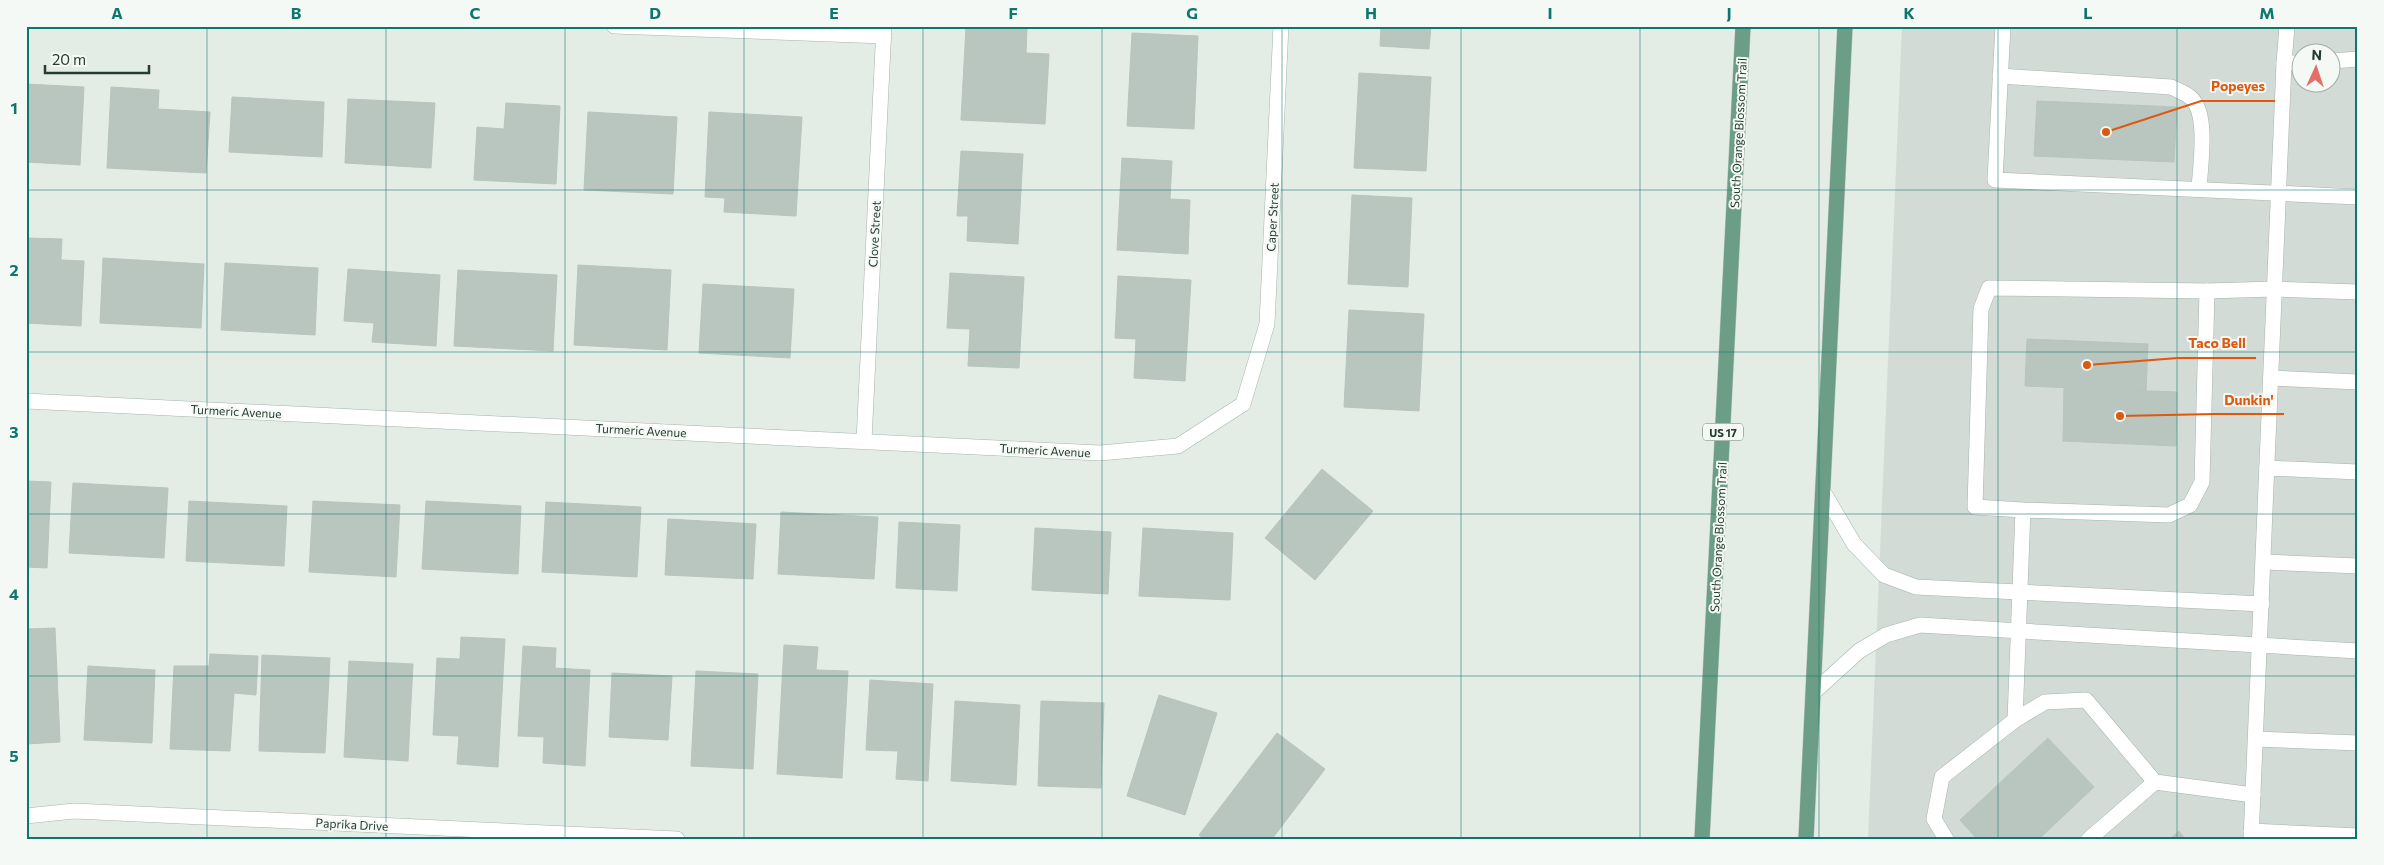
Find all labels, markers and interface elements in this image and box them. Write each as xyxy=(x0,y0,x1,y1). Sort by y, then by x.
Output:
text: A xyxy=(111,3,123,22)
text: B xyxy=(291,3,302,22)
text: C xyxy=(470,3,481,22)
text: D xyxy=(649,3,661,22)
text: E xyxy=(829,3,839,22)
text: F xyxy=(1008,3,1018,22)
text: G xyxy=(1186,3,1198,22)
text: H xyxy=(1365,3,1377,22)
text: I xyxy=(1547,3,1553,22)
text: J xyxy=(1726,3,1732,22)
text: K xyxy=(1903,3,1915,22)
text: L xyxy=(2083,3,2093,22)
text: M xyxy=(2259,3,2275,22)
scale bar xyxy=(45,42,149,74)
north arrow xyxy=(2292,42,2342,92)
text: N xyxy=(2311,46,2322,63)
text: 20 m xyxy=(52,50,86,68)
street label: South Orange Blossom Trail xyxy=(1727,58,1749,208)
callout: Popeyes xyxy=(2201,72,2275,101)
text: Popeyes xyxy=(2211,77,2265,94)
text: 1 xyxy=(10,98,18,117)
street label: Caper Street xyxy=(1263,182,1281,252)
street label: Clove Street xyxy=(865,200,883,268)
text: 2 xyxy=(9,260,19,279)
callout: Taco Bell xyxy=(2178,329,2256,358)
text: Taco Bell xyxy=(2188,334,2246,351)
callout: Dunkin' xyxy=(2214,385,2284,414)
text: Dunkin' xyxy=(2224,391,2274,408)
street label: Turmeric Avenue xyxy=(190,402,282,420)
street label: Turmeric Avenue xyxy=(595,421,687,439)
text: 3 xyxy=(9,422,19,441)
road number: US 17 xyxy=(1703,424,1743,441)
street label: Turmeric Avenue xyxy=(999,441,1091,459)
street label: South Orange Blossom Trail xyxy=(1707,462,1729,612)
text: 4 xyxy=(9,584,19,603)
text: 5 xyxy=(9,746,19,765)
street label: Paprika Drive xyxy=(315,815,389,833)

